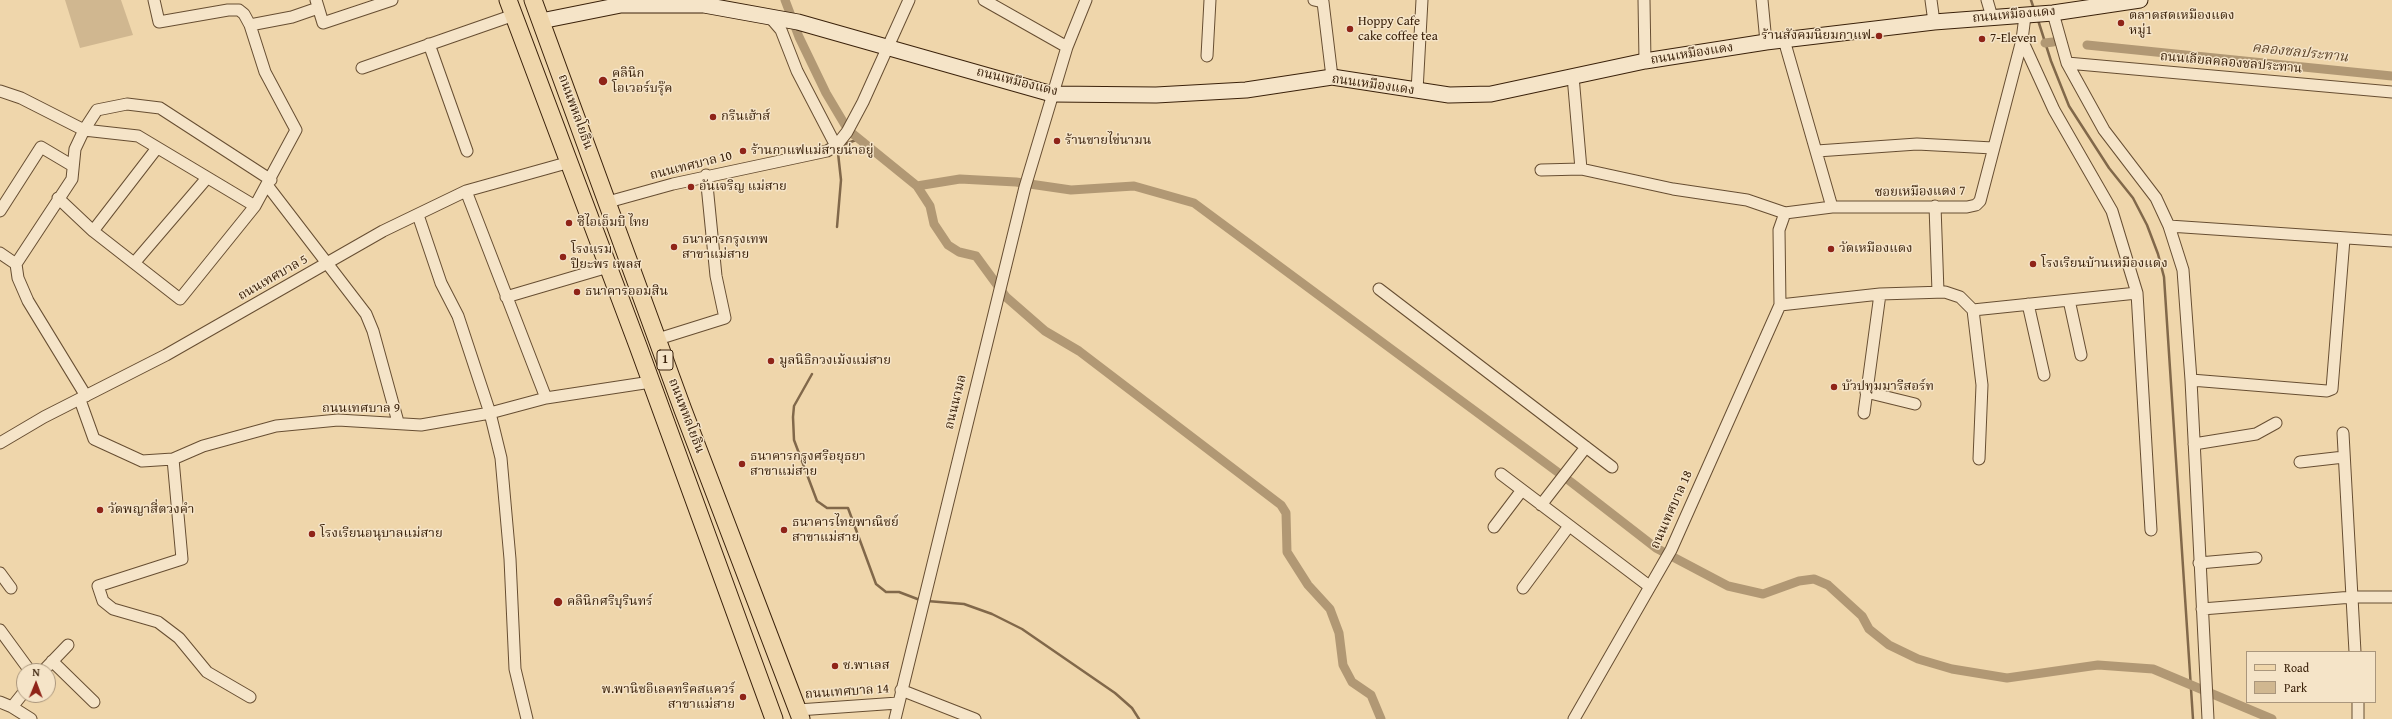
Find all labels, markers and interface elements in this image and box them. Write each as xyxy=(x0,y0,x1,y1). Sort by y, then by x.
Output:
street label: ถนนเหมืองแดง xyxy=(1972,4,2056,26)
place label: ตลาดสดเหมืองแดง หมู่1 xyxy=(2129,8,2235,39)
place label: Hoppy Cafe cake coffee tea xyxy=(1358,14,1438,45)
marker: ตลาดสดเหมืองแดง หมู่1 xyxy=(2116,18,2126,28)
marker: Hoppy Cafe cake coffee tea xyxy=(1345,24,1355,34)
place label: ร้านสังคมนิยมกาแฟ xyxy=(1761,28,1871,44)
marker: ร้านสังคมนิยมกาแฟ xyxy=(1874,31,1884,41)
place label: 7-Eleven xyxy=(1990,31,2037,47)
marker: 7-Eleven xyxy=(1977,34,1987,44)
street label: ถนนเหมืองแดง xyxy=(1650,40,1734,68)
water label: คลองชลประทาน xyxy=(2251,40,2349,66)
street label: ถนนเลียลคลองชลประทาน xyxy=(2159,49,2303,77)
street label: ถนนเหมืองแดง xyxy=(975,64,1059,100)
place label: คลินิก โอเวอร์บรุ๊ค xyxy=(612,66,672,97)
street label: ถนนเหมืองแดง xyxy=(1331,71,1415,99)
street label: ถนนพหลโยธิน xyxy=(554,72,596,152)
marker: คลินิก โอเวอร์บรุ๊ค xyxy=(597,75,609,87)
place label: กรีนเฮ้าส์ xyxy=(721,109,770,125)
marker: กรีนเฮ้าส์ xyxy=(708,112,718,122)
place label: ร้านขายไข่นามน xyxy=(1065,133,1151,149)
marker: ร้านขายไข่นามน xyxy=(1052,136,1062,146)
place label: ร้านกาแฟแม่สายน่าอยู่ xyxy=(751,143,873,159)
marker: ร้านกาแฟแม่สายน่าอยู่ xyxy=(738,146,748,156)
street label: ถนนเทศบาล 10 xyxy=(648,148,734,184)
place label: อันเจริญ แม่สาย xyxy=(699,179,787,195)
marker: อันเจริญ แม่สาย xyxy=(686,182,696,192)
street label: ซอยเหมืองแดง 7 xyxy=(1874,183,1966,201)
place label: ซีไอเอ็มบี ไทย xyxy=(577,215,649,231)
marker: ซีไอเอ็มบี ไทย xyxy=(564,218,574,228)
place label: ธนาคารกรุงเทพ สาขาแม่สาย xyxy=(682,232,768,263)
place label: วัดเหมืองแดง xyxy=(1839,241,1912,257)
place label: โรงแรม ปิยะพร เพลส xyxy=(571,242,642,273)
marker: ธนาคารกรุงเทพ สาขาแม่สาย xyxy=(669,242,679,252)
marker: วัดเหมืองแดง xyxy=(1826,244,1836,254)
street label: ถนนเทศบาล 5 xyxy=(235,252,311,304)
marker: โรงแรม ปิยะพร เพลส xyxy=(558,252,568,262)
place label: โรงเรียนบ้านเหมืองแดง xyxy=(2041,256,2168,272)
marker: โรงเรียนบ้านเหมืองแดง xyxy=(2028,259,2038,269)
place label: ธนาคารออมสิน xyxy=(585,284,668,300)
marker: ธนาคารออมสิน xyxy=(572,287,582,297)
road number: 1 xyxy=(657,350,673,370)
place label: มูลนิธิกวงเม้งแม่สาย xyxy=(779,353,891,369)
marker: มูลนิธิกวงเม้งแม่สาย xyxy=(766,356,776,366)
street label: ถนนนามล xyxy=(942,373,970,431)
street label: ถนนพหลโยธิน xyxy=(665,376,707,456)
place label: บัวปทุมมารีสอร์ท xyxy=(1842,379,1934,395)
marker: บัวปทุมมารีสอร์ท xyxy=(1829,382,1839,392)
street label: ถนนเทศบาล 9 xyxy=(322,401,400,417)
place label: ธนาคารกรุงศรีอยุธยา สาขาแม่สาย xyxy=(750,449,866,480)
marker: ธนาคารกรุงศรีอยุธยา สาขาแม่สาย xyxy=(737,459,747,469)
street label: ถนนเทศบาล 18 xyxy=(1648,468,1696,552)
place label: วัดพญาสี่ตวงคำ xyxy=(108,502,194,518)
marker: วัดพญาสี่ตวงคำ xyxy=(95,505,105,515)
place label: ธนาคารไทยพาณิชย์ สาขาแม่สาย xyxy=(792,515,899,546)
marker: ธนาคารไทยพาณิชย์ สาขาแม่สาย xyxy=(779,525,789,535)
place label: โรงเรียนอนุบาลแม่สาย xyxy=(320,526,443,542)
marker: โรงเรียนอนุบาลแม่สาย xyxy=(307,529,317,539)
place label: คลินิกศรีบุรินทร์ xyxy=(567,594,653,610)
marker: คลินิกศรีบุรินทร์ xyxy=(552,596,564,608)
legend xyxy=(2246,651,2376,703)
place label: ช.พาเลส xyxy=(843,658,890,674)
text: Road xyxy=(2284,659,2309,676)
marker: ช.พาเลส xyxy=(830,661,840,671)
north arrow xyxy=(16,663,56,703)
text: N xyxy=(32,664,40,680)
text: Park xyxy=(2284,679,2307,696)
street label: ถนนเทศบาล 14 xyxy=(804,681,890,703)
place label: พ.พานิชอีเลคทริคสแควร์ สาขาแม่สาย xyxy=(602,682,735,713)
marker: พ.พานิชอีเลคทริคสแควร์ สาขาแม่สาย xyxy=(738,692,748,702)

